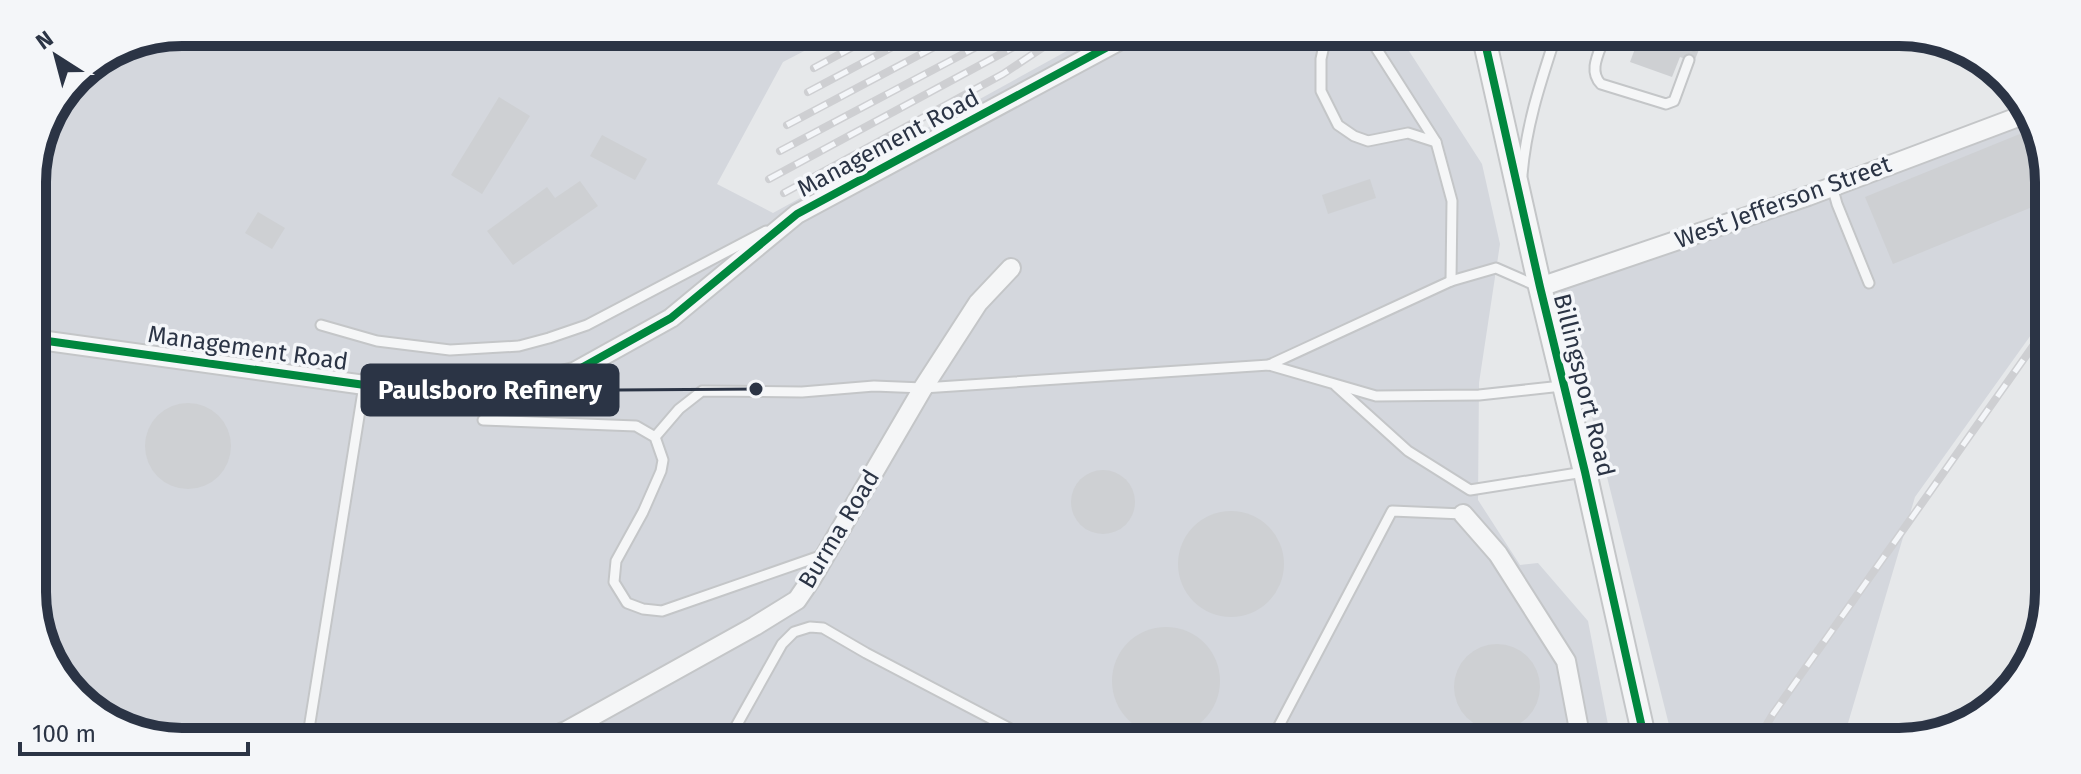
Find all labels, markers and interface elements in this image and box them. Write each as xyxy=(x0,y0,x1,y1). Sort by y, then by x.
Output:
north arrow xyxy=(16,16,96,96)
text: N xyxy=(31,25,58,55)
street label: Management Road xyxy=(792,83,984,203)
street label: West Jefferson Street xyxy=(1671,150,1895,254)
street label: Billingsport Road xyxy=(1548,291,1620,479)
street label: Management Road xyxy=(146,320,350,376)
callout: Paulsboro Refinery xyxy=(362,365,618,415)
text: Paulsboro Refinery xyxy=(378,375,603,406)
street label: Burma Road xyxy=(793,465,885,593)
scale bar xyxy=(20,706,248,756)
text: 100 m xyxy=(32,720,96,748)

